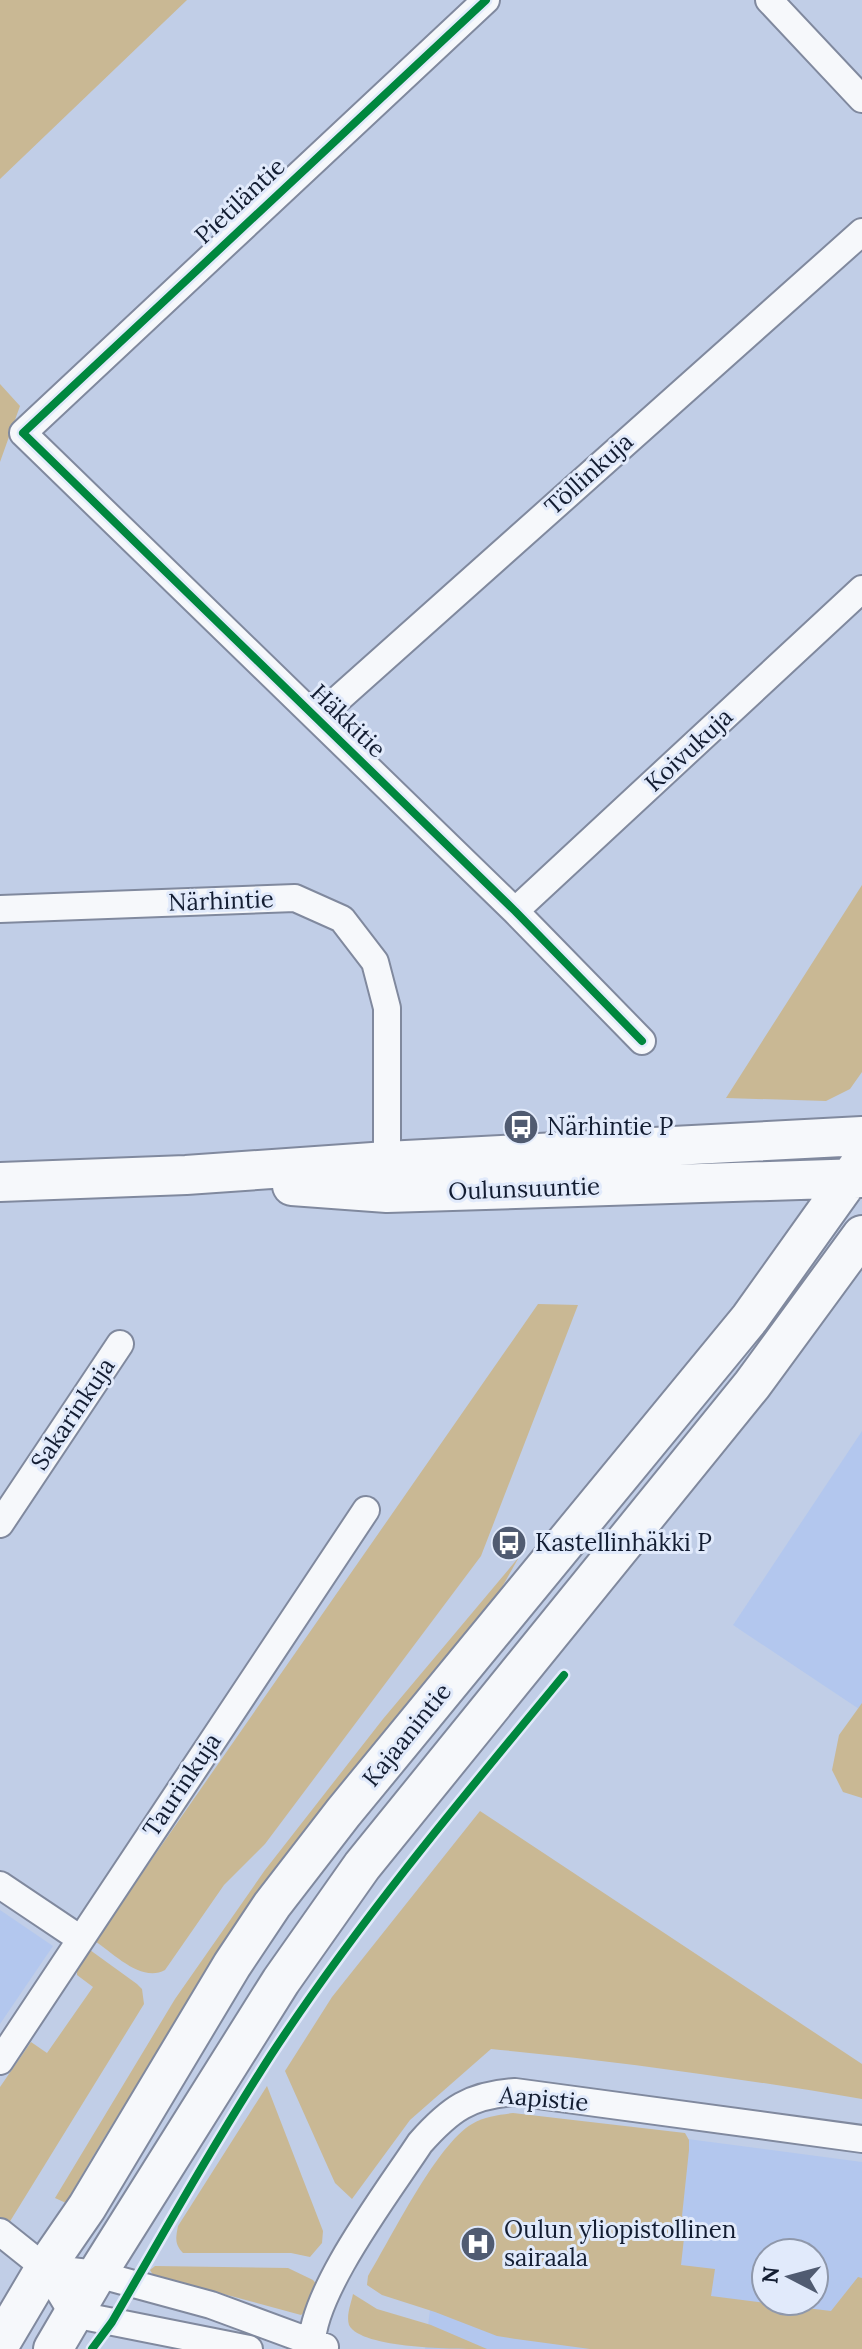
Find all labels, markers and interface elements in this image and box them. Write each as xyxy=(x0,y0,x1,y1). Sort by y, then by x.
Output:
street label: Pietiläntie xyxy=(188,151,291,250)
street label: Töllinkuja xyxy=(538,426,639,521)
street label: Häkkitie xyxy=(304,677,393,764)
street label: Koivukuja xyxy=(638,701,739,798)
street label: Närhintie xyxy=(168,883,274,918)
bus stop icon: Närhintie P xyxy=(502,1108,540,1146)
place label: Närhintie P xyxy=(547,1111,673,1142)
street label: Oulunsuuntie xyxy=(448,1170,600,1207)
street label: Sakarinkuja xyxy=(24,1352,121,1476)
bus stop icon: Kastellinhäkki P xyxy=(490,1524,528,1562)
place label: Kastellinhäkki P xyxy=(535,1527,712,1558)
street label: Kajaanintie xyxy=(355,1677,458,1793)
street label: Taurinkuja xyxy=(135,1727,228,1843)
street label: Aapistie xyxy=(497,2079,590,2118)
place label: Oulun yliopistollinen sairaala xyxy=(504,2214,736,2273)
hospital icon: Oulun yliopistollinen sairaala xyxy=(459,2225,497,2263)
north arrow xyxy=(750,2237,830,2317)
text: N xyxy=(755,2265,785,2285)

